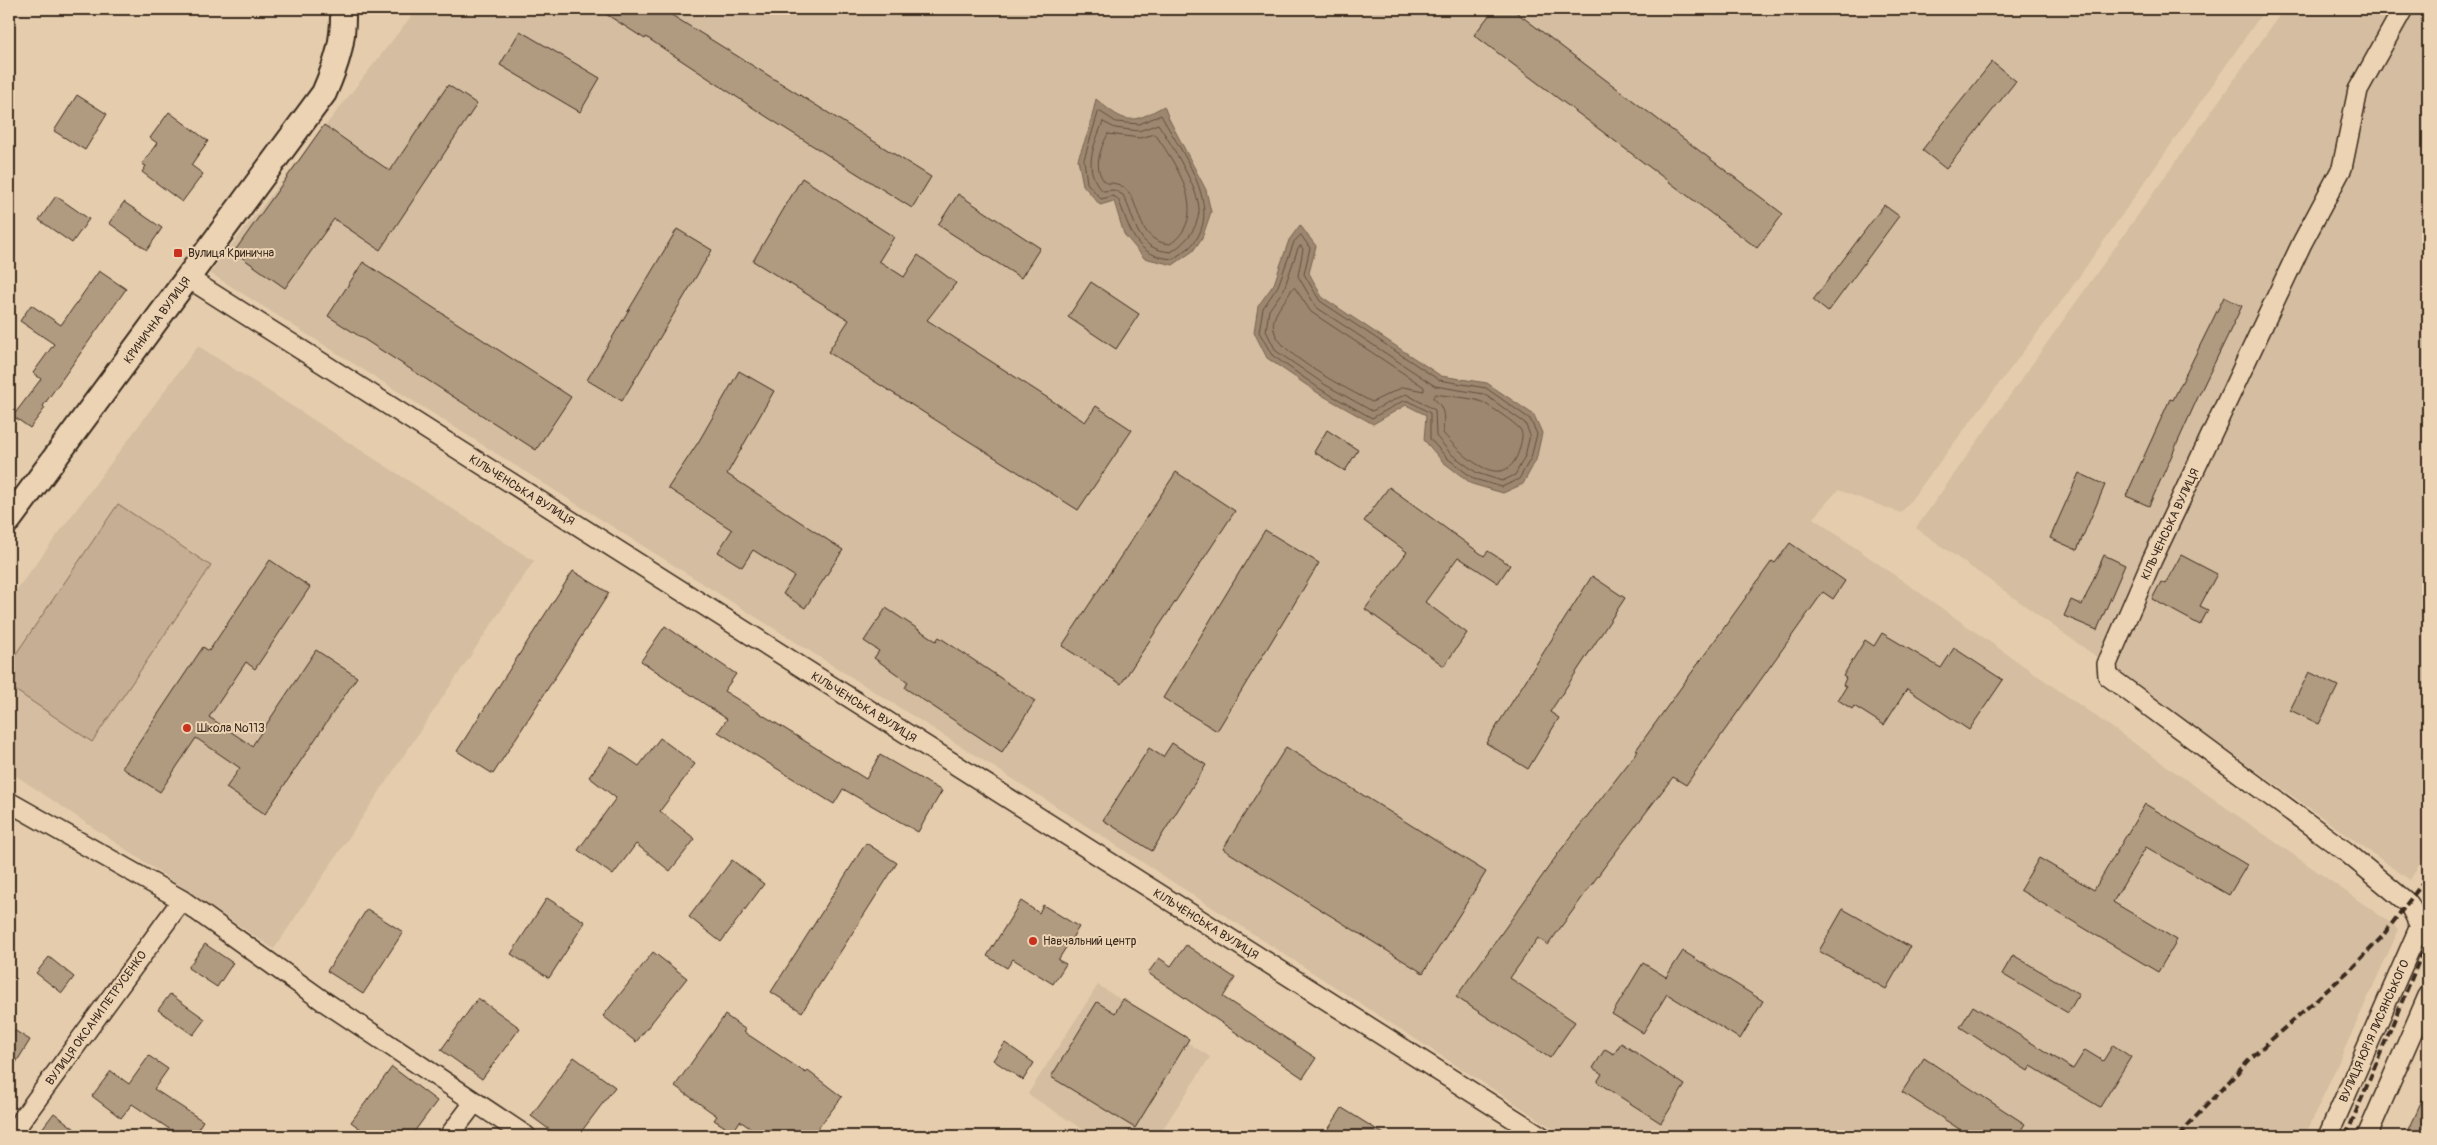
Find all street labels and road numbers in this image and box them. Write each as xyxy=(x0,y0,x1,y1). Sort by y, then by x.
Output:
street label: КРИНИЧНА ВУЛИЦЯ xyxy=(121,274,194,367)
street label: КІЛЬЧЕНСЬКА ВУЛИЦЯ xyxy=(466,452,577,529)
street label: КІЛЬЧЕНСЬКА ВУЛИЦЯ xyxy=(2138,466,2203,582)
street label: КІЛЬЧЕНСЬКА ВУЛИЦЯ xyxy=(808,669,919,746)
street label: КІЛЬЧЕНСЬКА ВУЛИЦЯ xyxy=(1150,886,1261,963)
street label: ВУЛИЦЯ ОКСАНИ ПЕТРУСЕНКО xyxy=(43,948,150,1088)
street label: ВУЛИЦЯ ЮРІЯ ЛИСЯНСЬКОГО xyxy=(2336,957,2413,1105)

